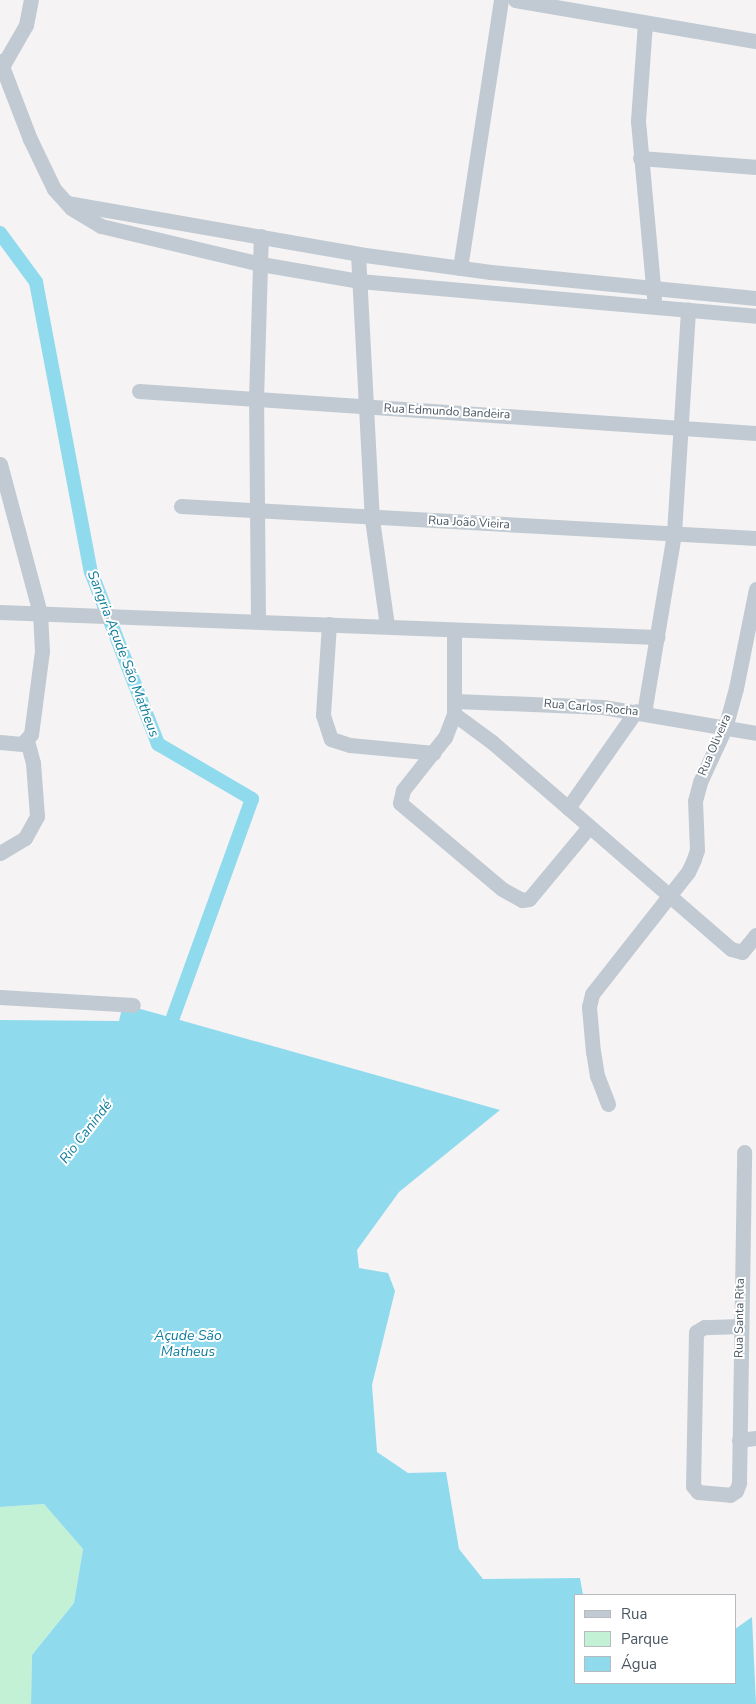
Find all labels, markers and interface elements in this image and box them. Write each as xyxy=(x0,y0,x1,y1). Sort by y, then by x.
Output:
street label: Rua Edmundo Bandeira xyxy=(383,401,511,423)
street label: Rua João Vieira xyxy=(428,514,510,532)
water label: Sangria Açude São Matheus xyxy=(83,568,163,740)
street label: Rua Carlos Rocha xyxy=(543,697,639,719)
street label: Rua Oliveira xyxy=(696,712,734,778)
water label: Rio Canindé xyxy=(56,1097,116,1167)
street label: Rua Santa Rita xyxy=(732,1278,748,1358)
water label: Açude São Matheus xyxy=(154,1328,222,1360)
legend xyxy=(574,1594,736,1684)
text: Rua xyxy=(621,1604,647,1624)
text: Parque xyxy=(621,1629,669,1649)
text: Água xyxy=(621,1654,657,1674)

